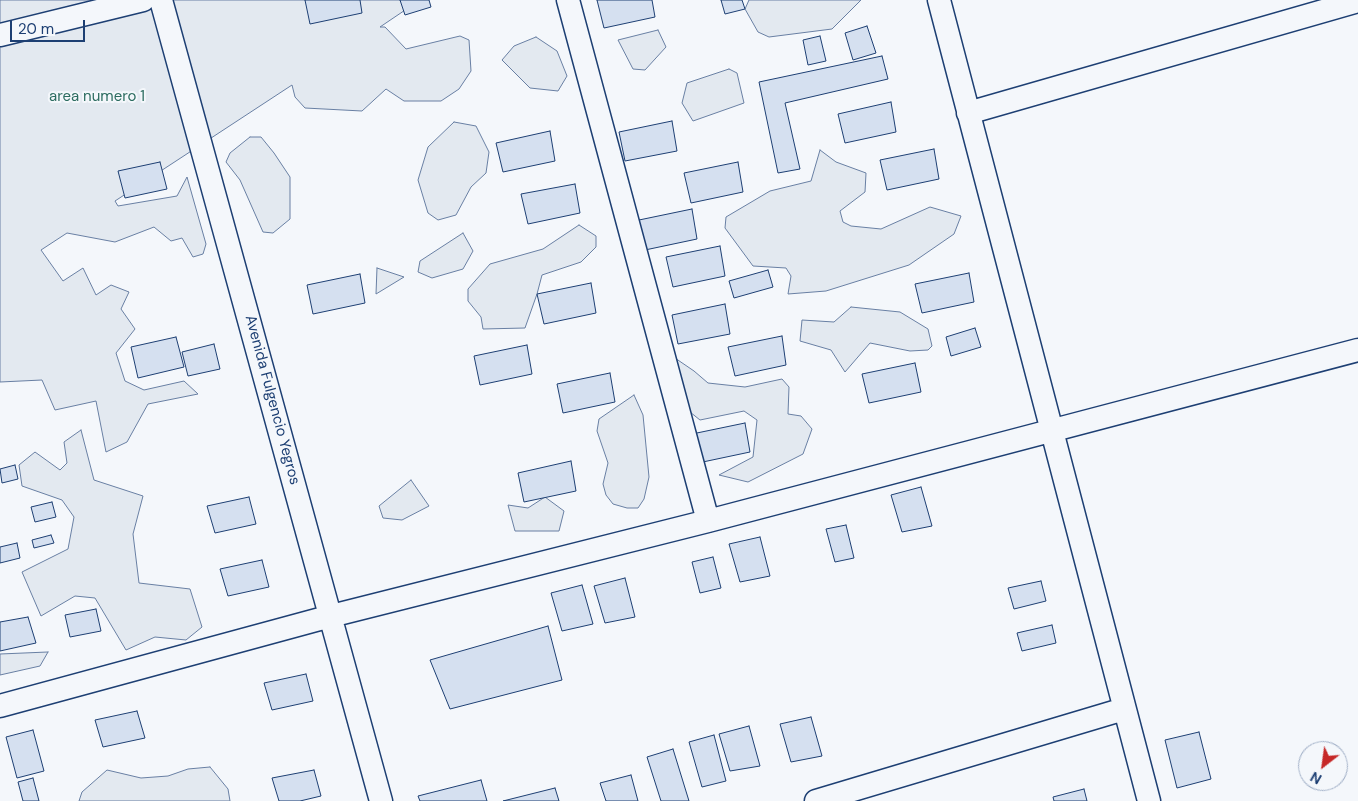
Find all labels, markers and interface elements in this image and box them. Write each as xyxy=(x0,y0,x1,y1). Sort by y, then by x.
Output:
scale bar xyxy=(12,10,88,42)
text: 20 m xyxy=(18,19,54,39)
park label: area numero 1 xyxy=(49,88,145,106)
street label: Avenida Fulgencio Yegros xyxy=(241,313,303,487)
north arrow xyxy=(1298,741,1348,791)
text: N xyxy=(1307,768,1325,788)

